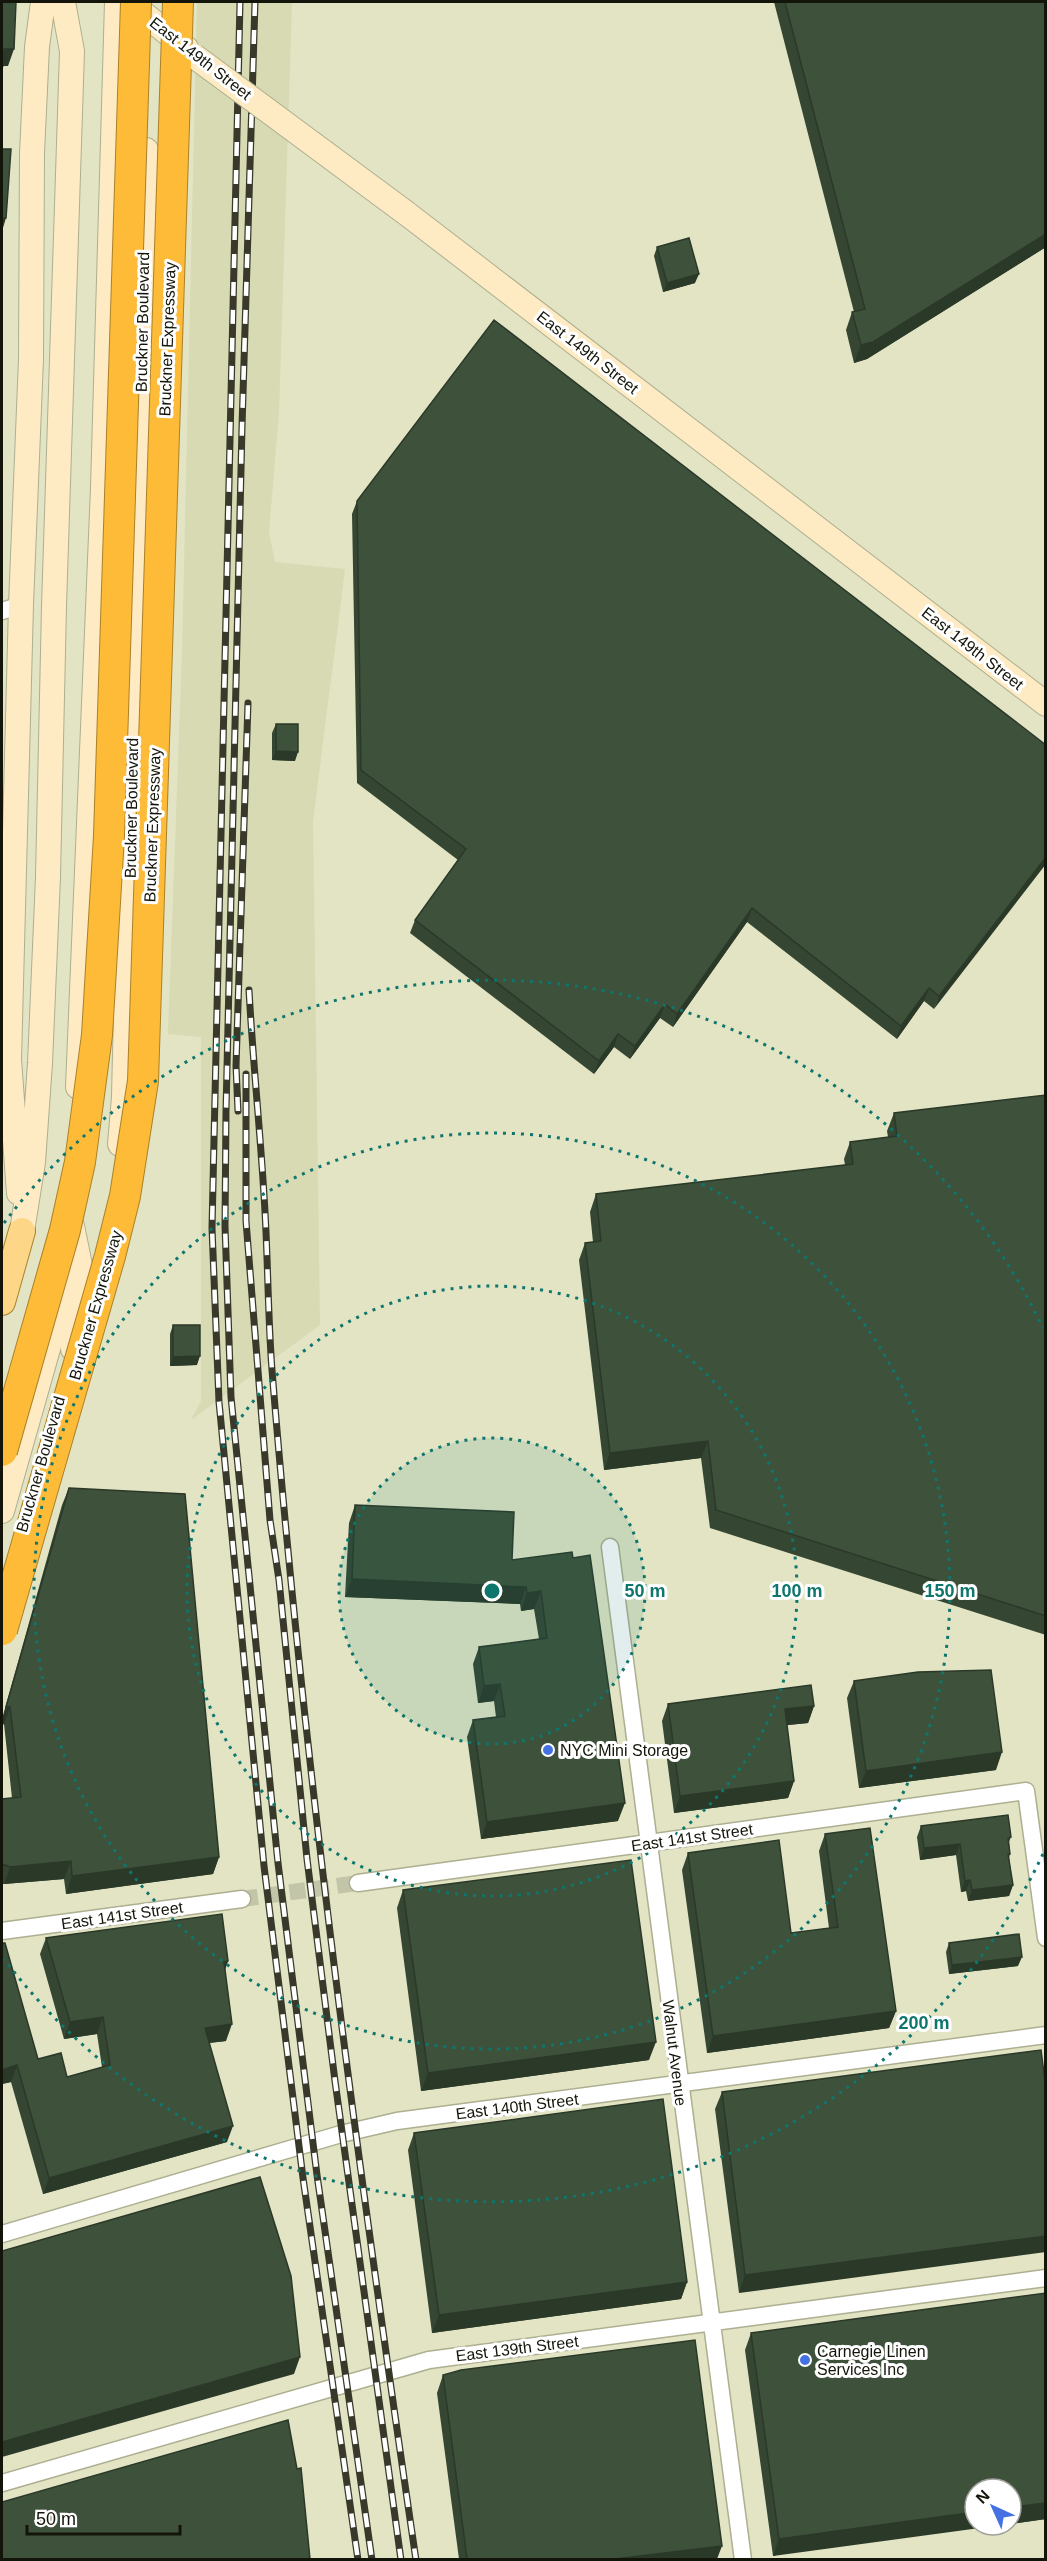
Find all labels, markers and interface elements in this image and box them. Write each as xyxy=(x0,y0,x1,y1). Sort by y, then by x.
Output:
street label: East 149th Street xyxy=(147,14,255,103)
street label: Bruckner Boulevard xyxy=(133,252,152,392)
street label: Bruckner Expressway xyxy=(156,261,179,417)
street label: East 149th Street xyxy=(534,308,642,397)
street label: East 149th Street xyxy=(919,604,1027,693)
street label: Bruckner Boulevard xyxy=(122,738,141,878)
street label: Bruckner Expressway xyxy=(141,747,164,903)
street label: Bruckner Expressway xyxy=(66,1228,125,1382)
street label: Bruckner Boulevard xyxy=(13,1394,68,1534)
centre of rings xyxy=(482,1581,502,1601)
text: 50 m xyxy=(624,1581,666,1601)
text: 100 m xyxy=(771,1581,823,1601)
text: 150 m xyxy=(924,1581,976,1601)
place label: NYC Mini Storage xyxy=(560,1742,688,1759)
marker: NYC Mini Storage xyxy=(541,1743,555,1757)
street label: East 141st Street xyxy=(630,1820,755,1854)
street label: East 141st Street xyxy=(60,1898,185,1932)
street label: Walnut Avenue xyxy=(660,1999,689,2107)
text: 200 m xyxy=(898,2013,950,2033)
street label: East 140th Street xyxy=(455,2090,580,2122)
street label: East 139th Street xyxy=(455,2332,580,2364)
place label: Carnegie Linen Services Inc xyxy=(817,2343,926,2378)
marker: Carnegie Linen Services Inc xyxy=(798,2353,812,2367)
north arrow xyxy=(963,2477,1023,2537)
text: N xyxy=(973,2487,993,2507)
scale bar xyxy=(27,2498,180,2536)
text: 50 m xyxy=(36,2509,76,2529)

